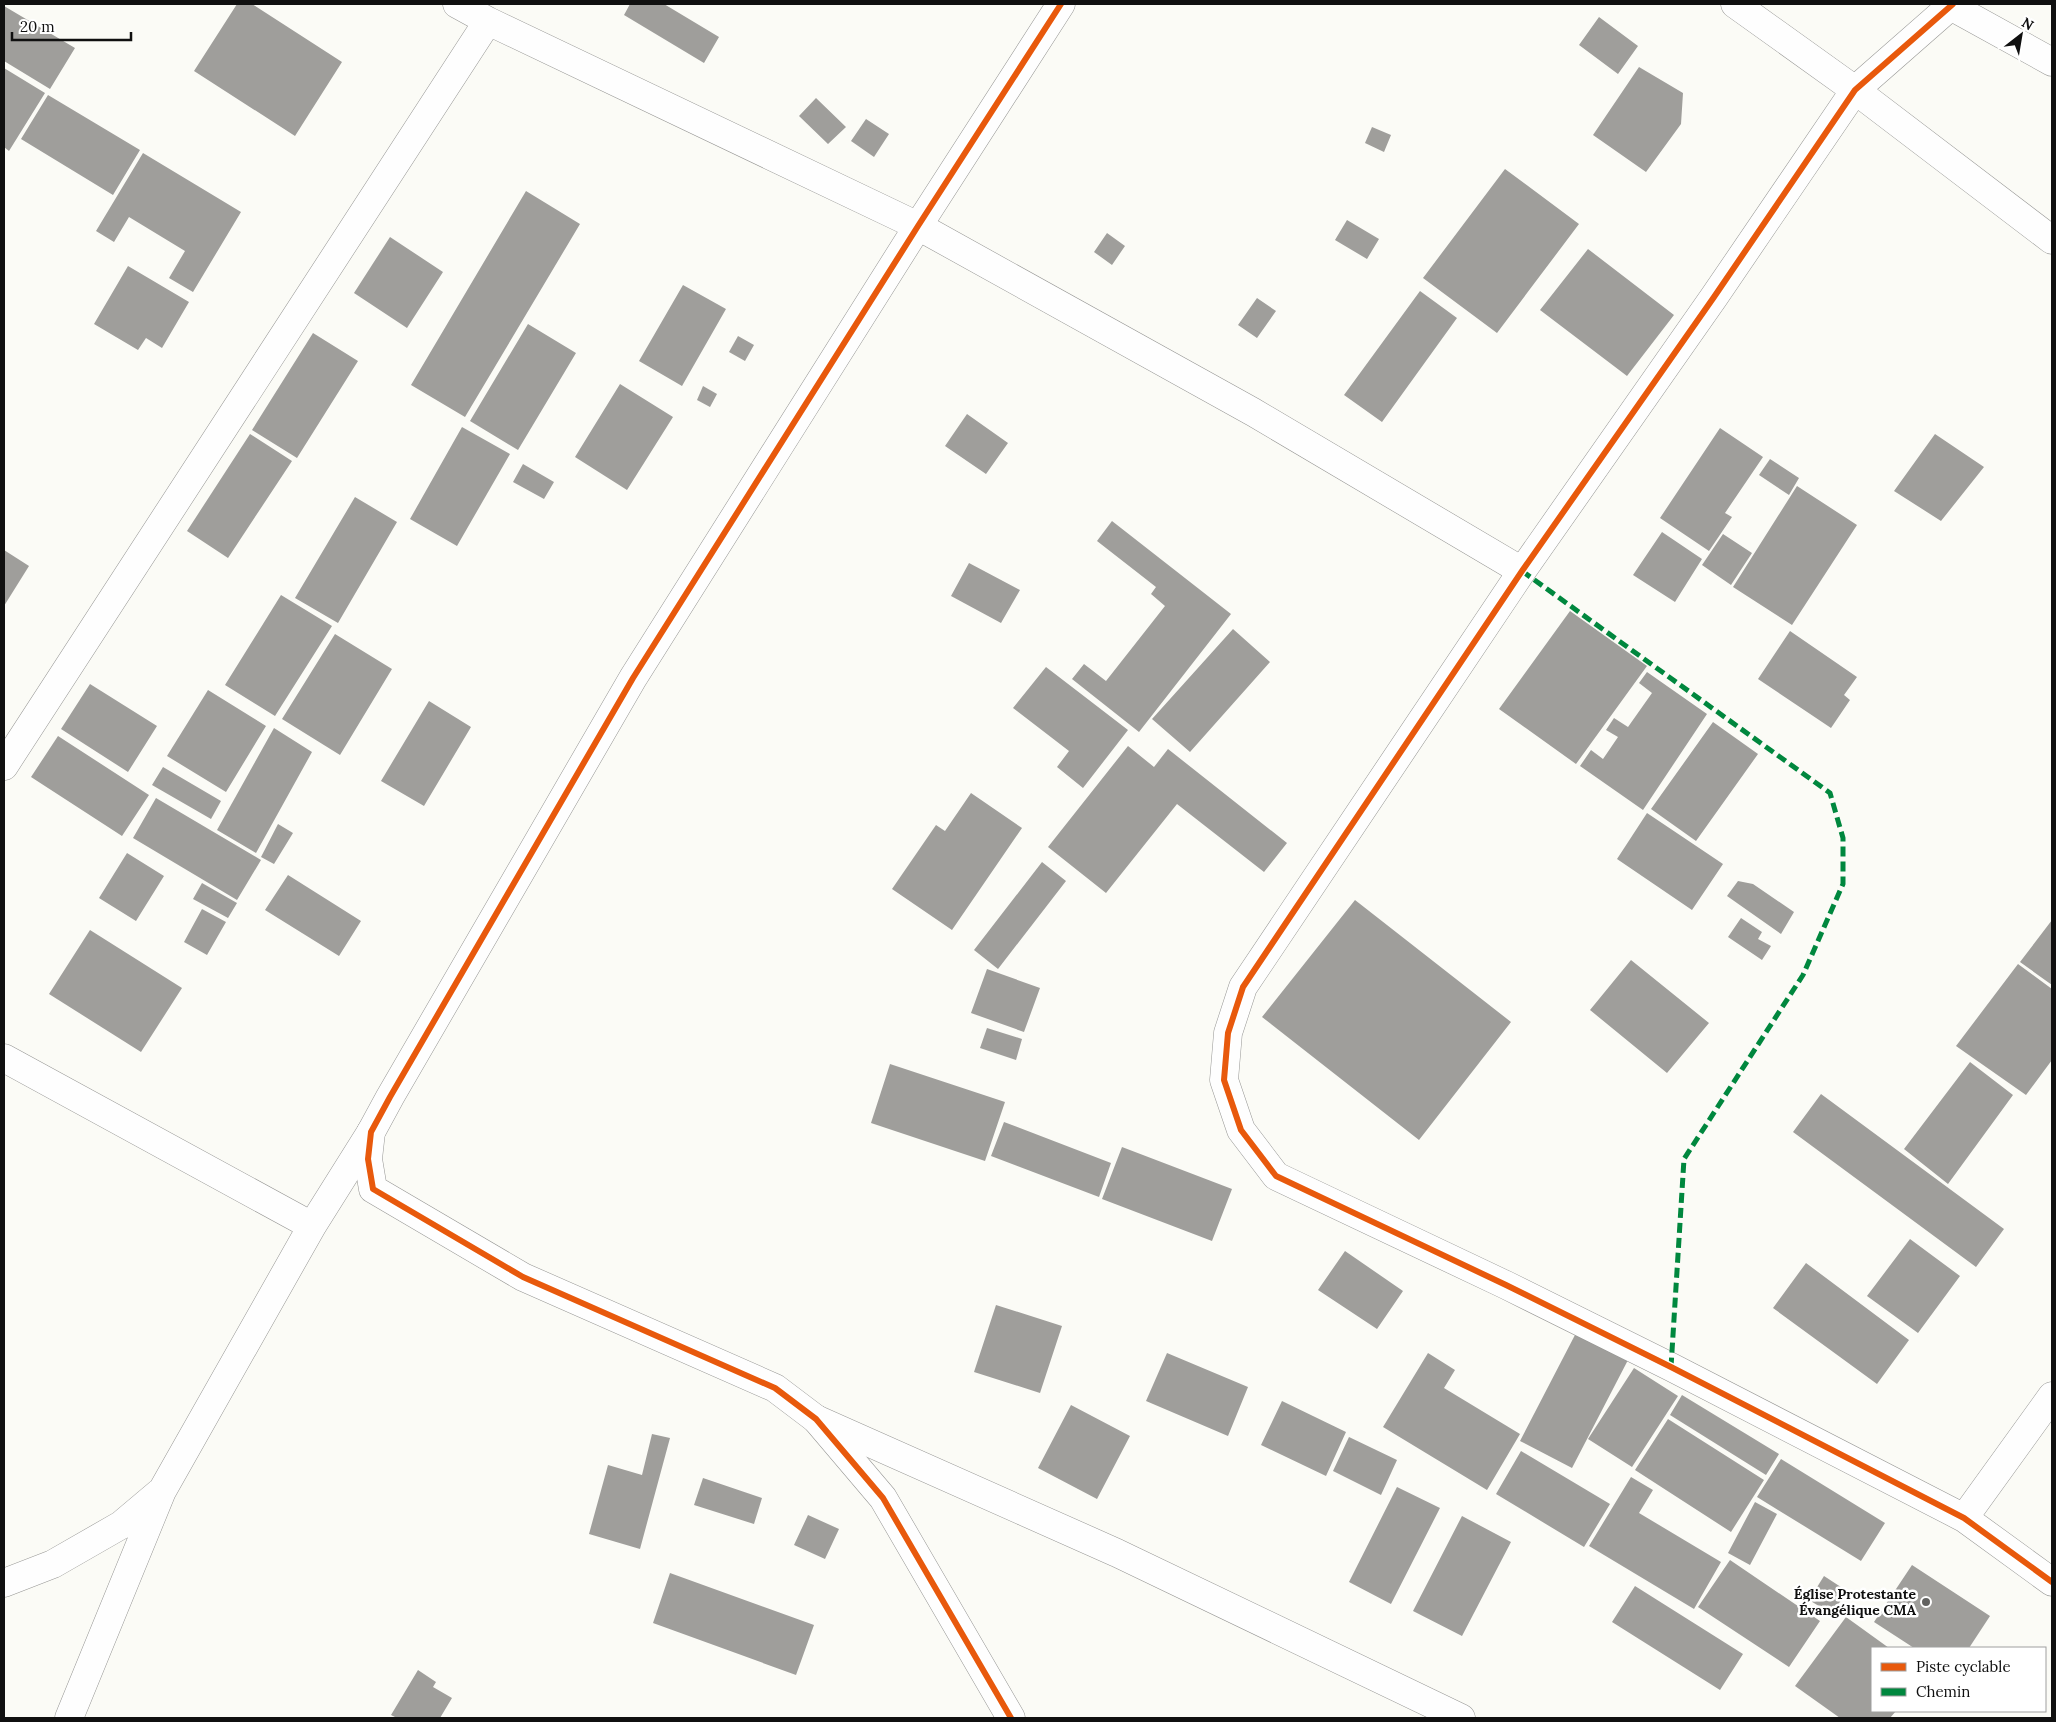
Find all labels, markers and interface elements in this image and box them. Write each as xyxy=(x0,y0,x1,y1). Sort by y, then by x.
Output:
scale bar xyxy=(12,10,131,42)
north arrow xyxy=(1996,10,2046,60)
text: N xyxy=(2018,13,2037,34)
text: 20 m xyxy=(20,17,55,36)
place label: Église Protestante Évangélique CMA xyxy=(1794,1585,1917,1619)
marker: Église Protestante Évangélique CMA xyxy=(1920,1596,1932,1608)
legend xyxy=(1871,1647,2046,1712)
text: Piste cyclable xyxy=(1916,1657,2011,1676)
text: Chemin xyxy=(1916,1682,1970,1701)

